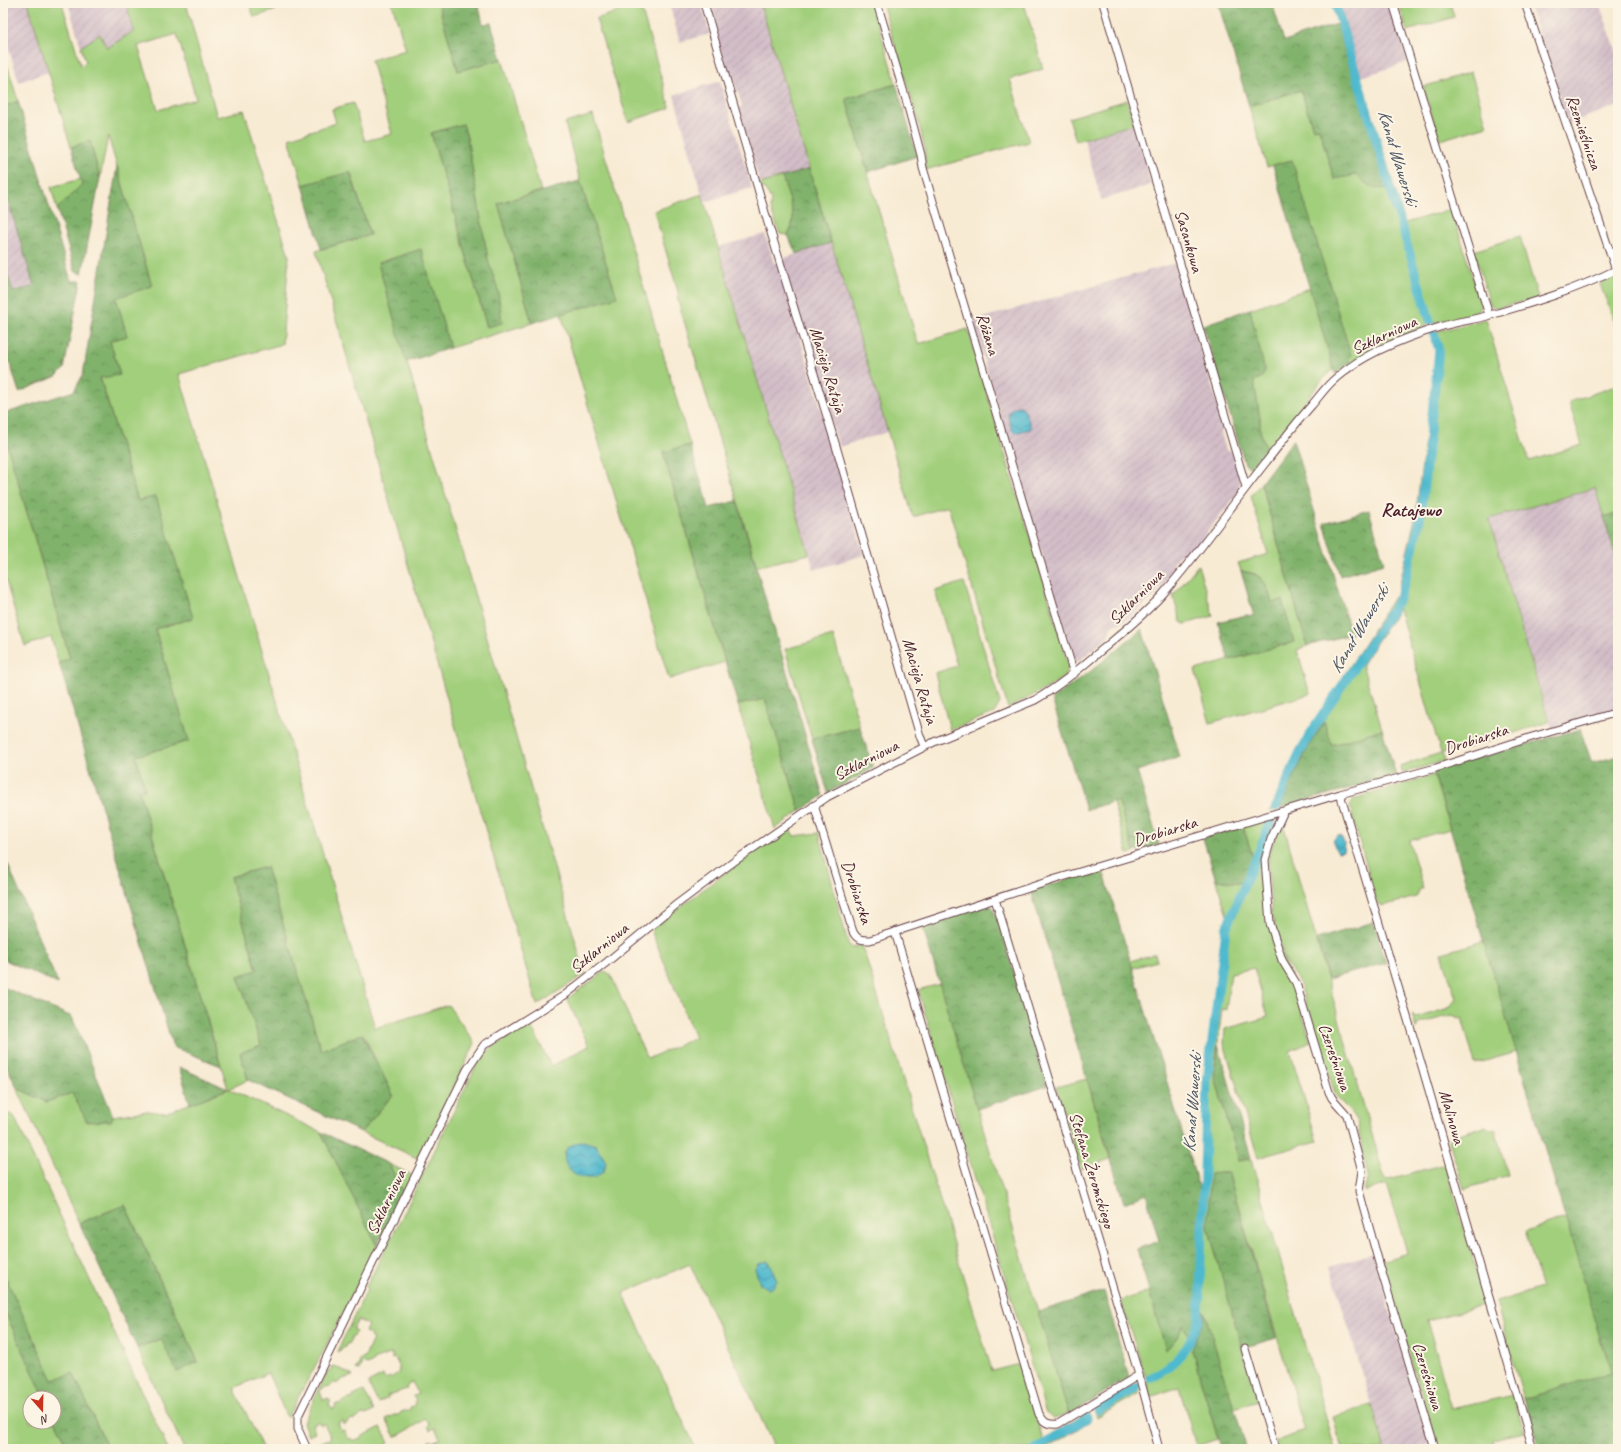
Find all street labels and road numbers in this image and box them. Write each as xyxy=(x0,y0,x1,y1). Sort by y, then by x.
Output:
street label: Rzemieślnicza xyxy=(1561,92,1607,173)
street label: Sasankowa xyxy=(1170,207,1208,276)
street label: Szklarniowa xyxy=(1348,310,1421,359)
street label: Różana xyxy=(972,311,1005,358)
street label: Macieja Rataja xyxy=(805,325,851,417)
street label: Szklarniowa xyxy=(1104,564,1169,629)
street label: Macieja Rataja xyxy=(898,635,943,728)
street label: Drobiarska xyxy=(1442,718,1512,759)
street label: Szklarniowa xyxy=(830,734,903,785)
street label: Drobiarska xyxy=(1131,811,1201,851)
street label: Drobiarska xyxy=(837,858,878,928)
street label: Szklarniowa xyxy=(565,917,634,978)
street label: Czereśniowa xyxy=(1314,1021,1357,1095)
street label: Malinowa xyxy=(1434,1087,1470,1148)
street label: Stefana Żeromskiego xyxy=(1064,1110,1120,1232)
street label: Szklarniowa xyxy=(361,1165,411,1238)
street label: Czereśniowa xyxy=(1408,1340,1449,1414)

